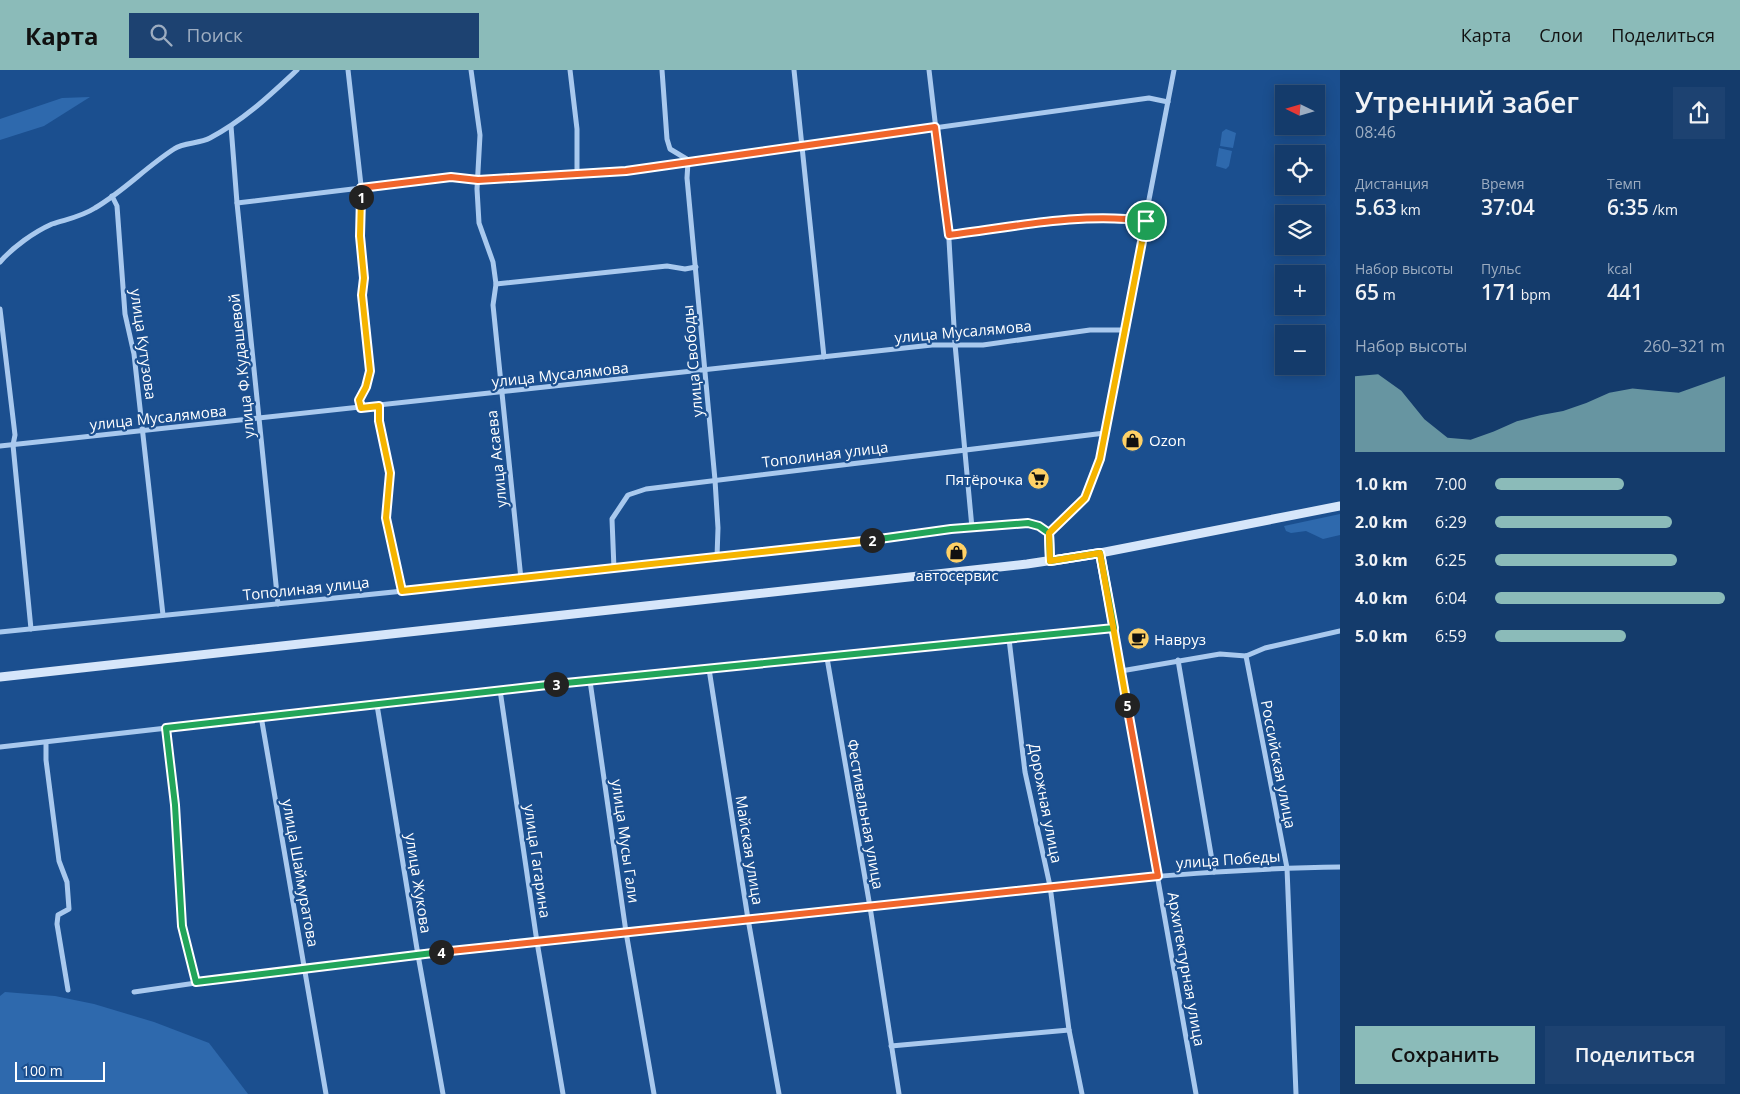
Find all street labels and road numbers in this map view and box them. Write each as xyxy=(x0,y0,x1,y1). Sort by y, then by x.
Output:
street label: улица Кутузова xyxy=(126,287,162,401)
street label: улица Ф.Кудашевой xyxy=(223,292,259,440)
street label: улица Свободы xyxy=(677,304,707,418)
street label: улица Мусалямова xyxy=(894,315,1032,347)
street label: улица Мусалямова xyxy=(491,357,629,391)
street label: улица Мусалямова xyxy=(89,400,227,434)
street label: улица Асаева xyxy=(481,409,511,509)
street label: Тополиная улица xyxy=(761,436,889,472)
street label: Тополиная улица xyxy=(242,571,370,605)
street label: Российская улица xyxy=(1257,698,1301,830)
street label: Фестивальная улица xyxy=(843,737,889,891)
street label: Дорожная улица xyxy=(1025,741,1067,865)
street label: улица Мусы Гали xyxy=(607,778,645,904)
street label: Майская улица xyxy=(732,794,768,906)
street label: улица Шаймуратова xyxy=(278,798,324,948)
street label: улица Гагарина xyxy=(520,803,556,919)
street label: улица Жукова xyxy=(401,831,437,935)
street label: улица Победы xyxy=(1175,845,1281,873)
street label: Архитектурная улица xyxy=(1164,890,1210,1048)

